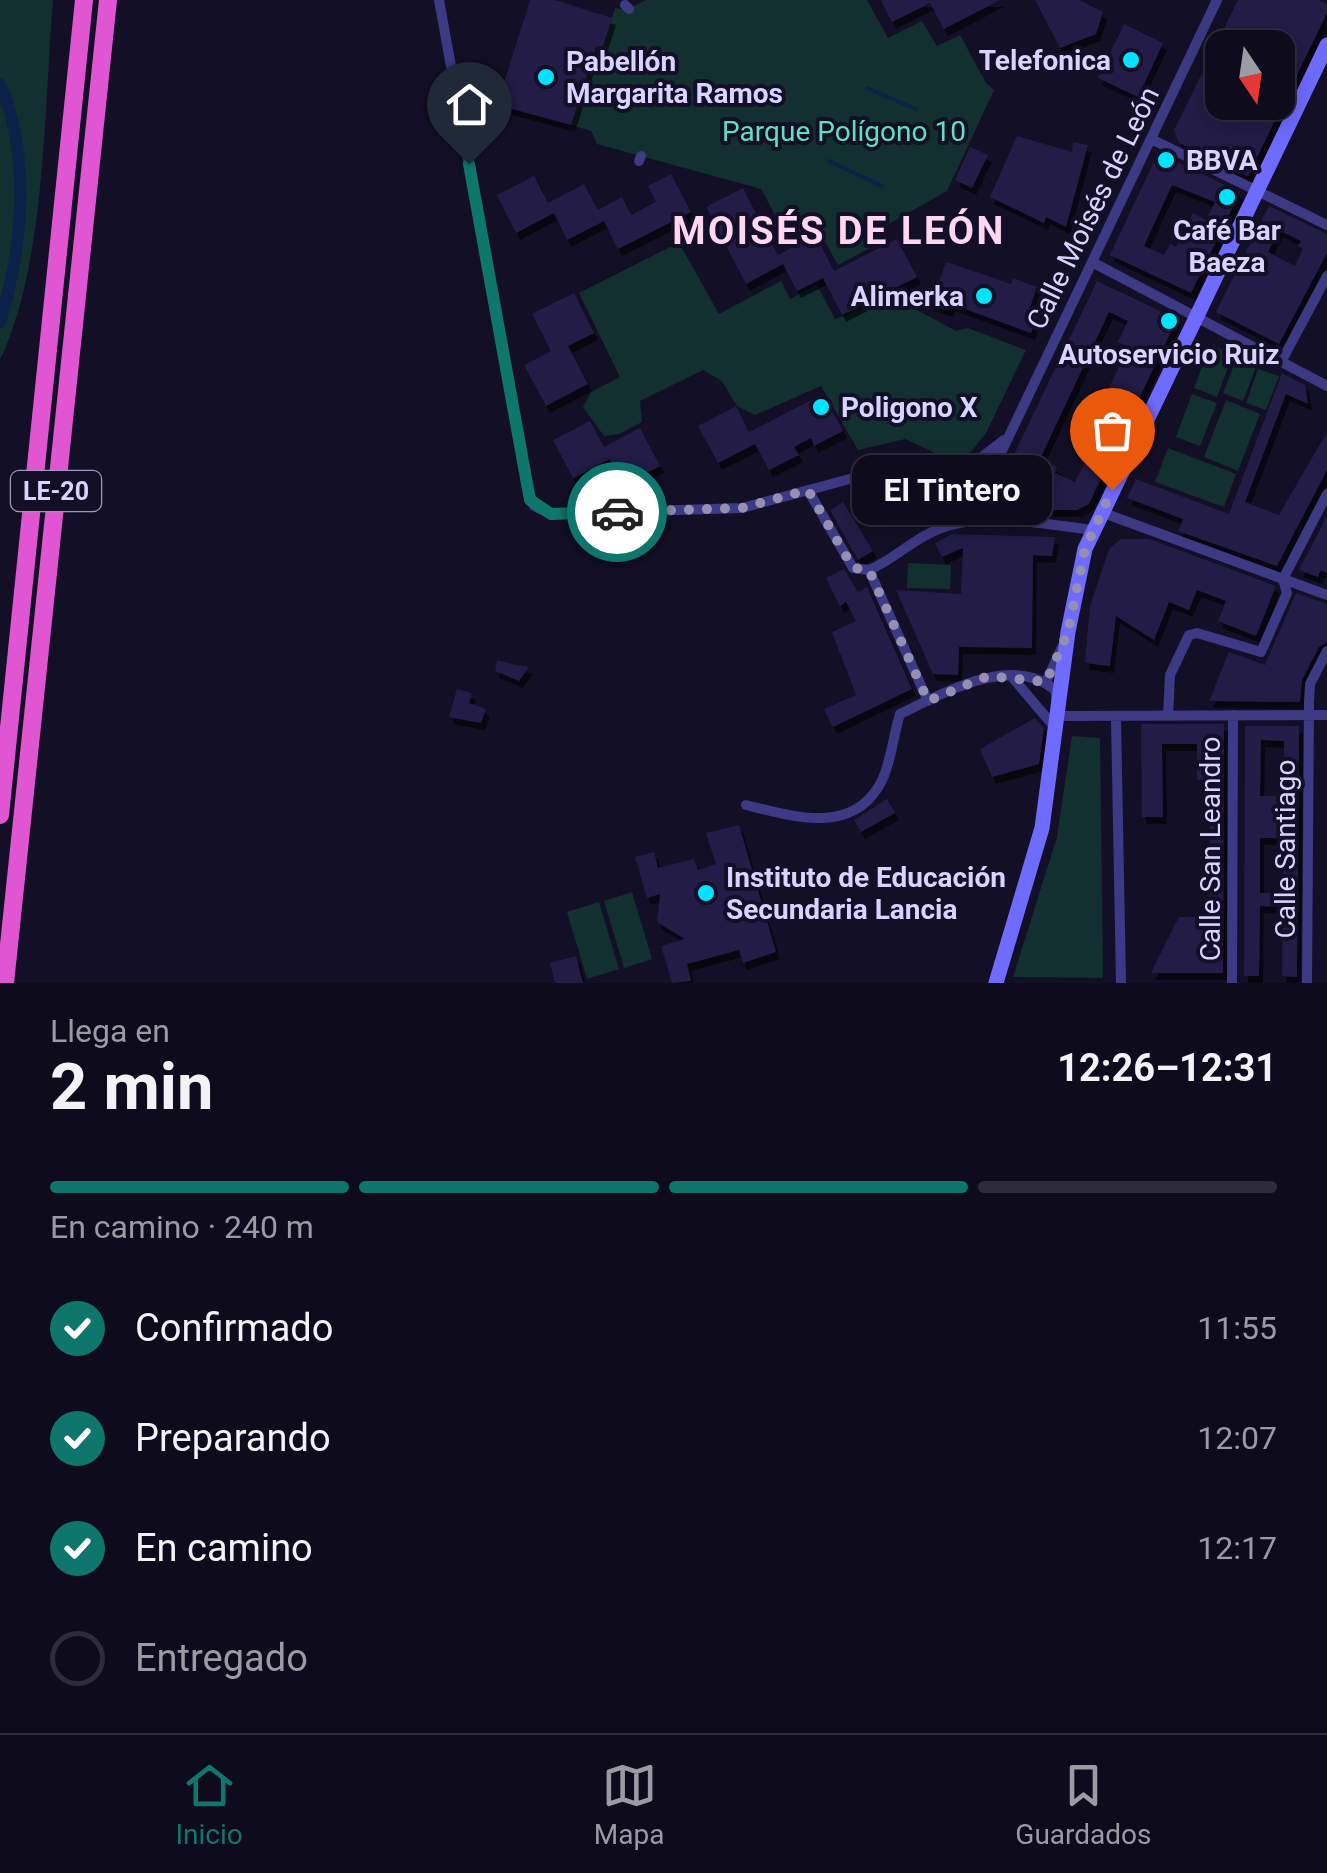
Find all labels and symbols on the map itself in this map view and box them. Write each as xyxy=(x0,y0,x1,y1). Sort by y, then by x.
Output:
north arrow xyxy=(1205,30,1295,120)
place label: Telefonica xyxy=(979,44,1111,77)
place label: Pabellón Margarita Ramos xyxy=(566,45,783,110)
marker: Telefonica xyxy=(1120,49,1142,71)
pin xyxy=(427,62,512,165)
marker: Pabellón Margarita Ramos xyxy=(535,66,557,88)
street label: Calle Moisés de León xyxy=(1020,81,1166,335)
park label: Parque Polígono 10 xyxy=(722,115,966,148)
place label: BBVA xyxy=(1186,144,1258,177)
marker: BBVA xyxy=(1155,149,1177,171)
marker: Café Bar Baeza xyxy=(1216,186,1238,208)
district label: MOISÉS DE LEÓN xyxy=(672,208,1006,253)
place label: Café Bar Baeza xyxy=(1173,214,1281,279)
place label: Alimerka xyxy=(851,280,964,313)
marker: Alimerka xyxy=(973,285,995,307)
marker: Autoservicio Ruiz xyxy=(1158,310,1180,332)
place label: Autoservicio Ruiz xyxy=(1059,338,1279,371)
pin xyxy=(1070,388,1155,491)
place label: Poligono X xyxy=(841,391,978,424)
marker: Poligono X xyxy=(810,396,832,418)
callout: El Tintero xyxy=(852,455,1052,525)
courier xyxy=(567,462,667,562)
road number: LE-20 xyxy=(11,471,101,511)
street label: Calle San Leandro xyxy=(1194,737,1227,961)
street label: Calle Santiago xyxy=(1269,759,1302,939)
place label: Instituto de Educación Secundaria Lancia xyxy=(726,861,1006,926)
marker: Instituto de Educación Secundaria Lancia xyxy=(695,882,717,904)

